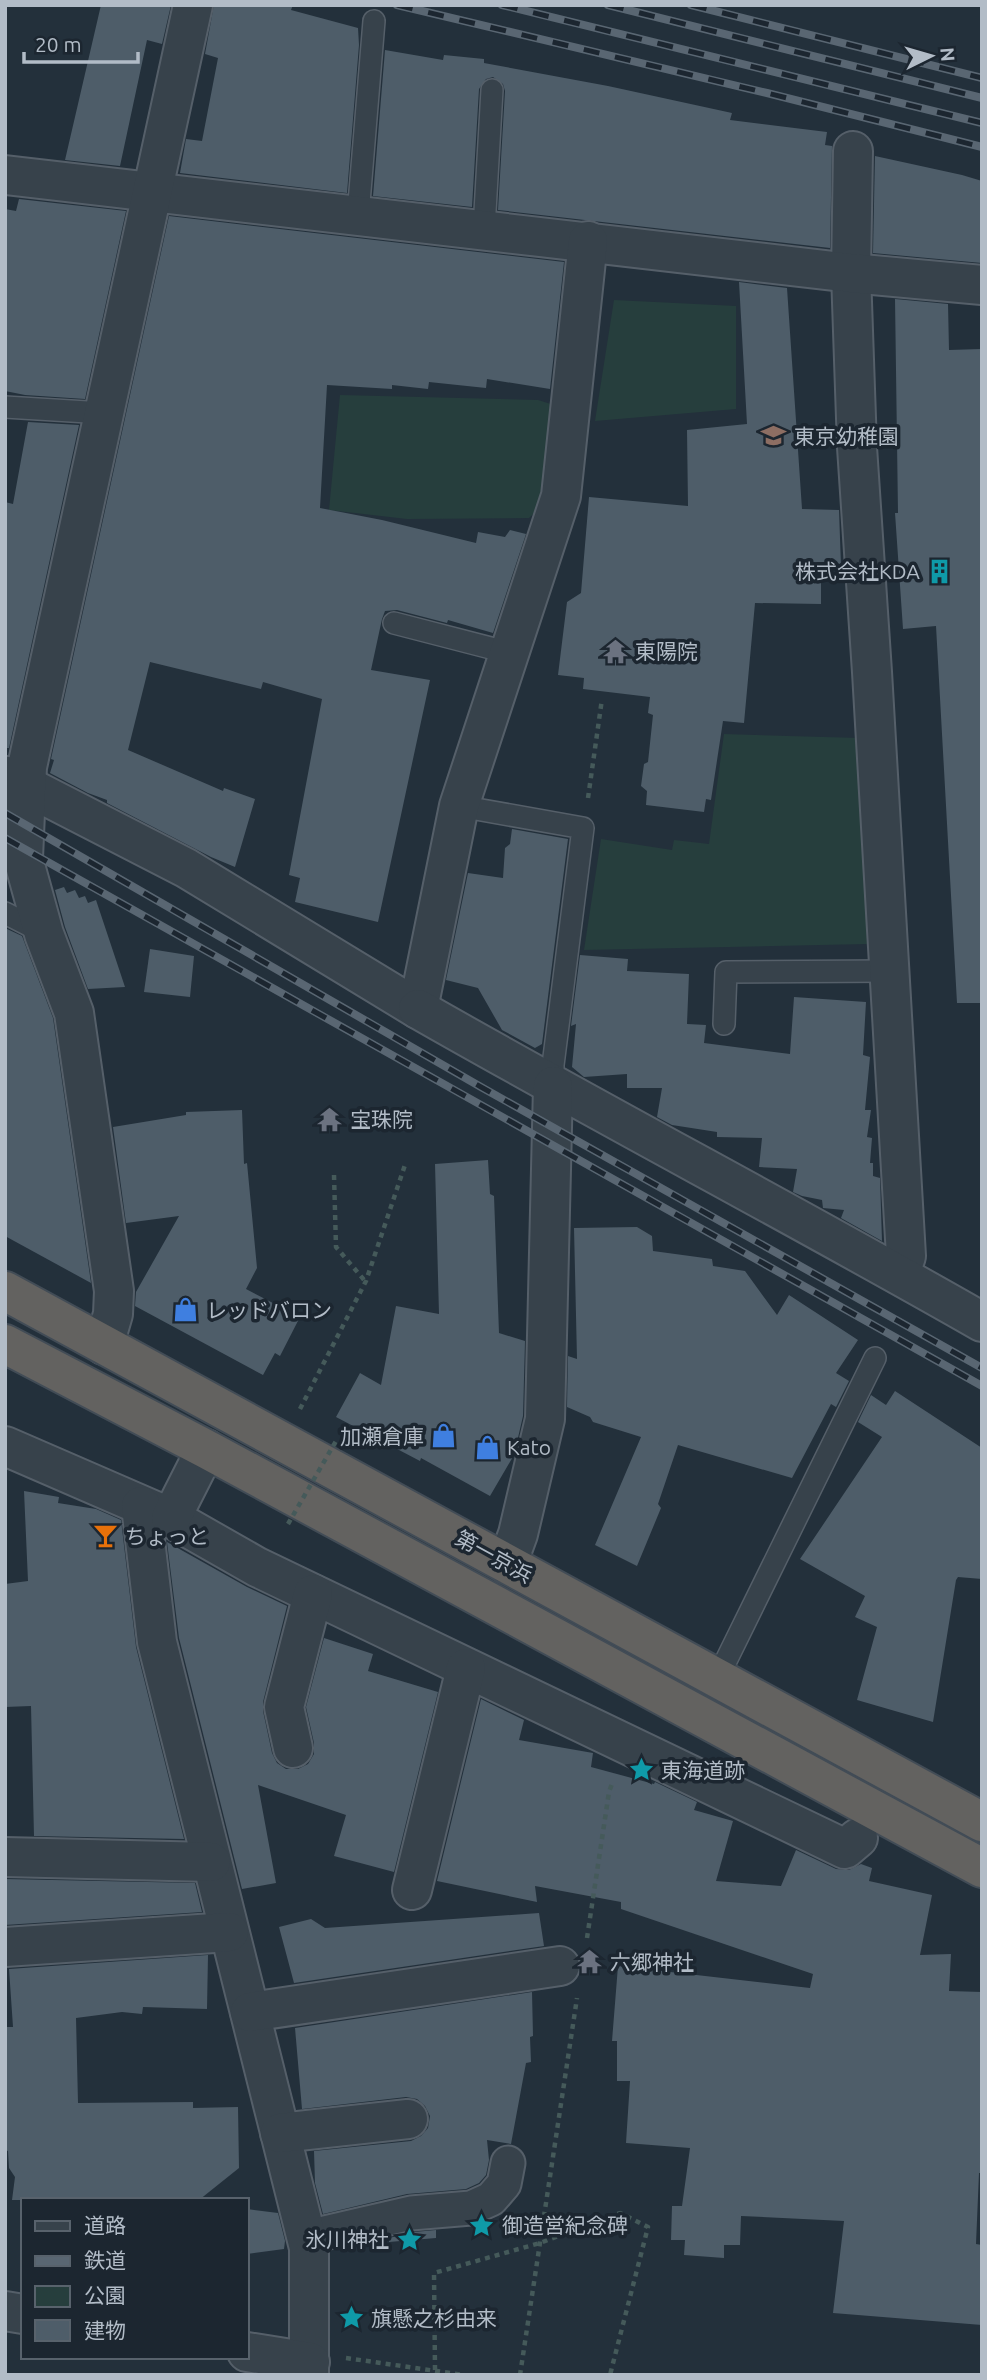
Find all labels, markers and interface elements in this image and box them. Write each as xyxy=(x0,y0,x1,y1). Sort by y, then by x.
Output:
scale bar xyxy=(24,21,138,65)
north arrow xyxy=(896,21,966,91)
text: 20 m xyxy=(35,32,82,56)
text: N xyxy=(936,46,960,63)
school or university icon: 東京幼稚園 xyxy=(760,422,788,450)
place label: 東京幼稚園 xyxy=(794,424,899,448)
building icon: 株式会社KDA xyxy=(926,557,954,585)
place label: 株式会社KDA xyxy=(795,559,920,583)
temple icon: 東陽院 xyxy=(601,637,629,665)
place label: 東陽院 xyxy=(635,639,698,663)
temple icon: 宝珠院 xyxy=(316,1105,344,1133)
place label: 宝珠院 xyxy=(350,1107,413,1131)
shop icon: レッドバロン xyxy=(172,1296,200,1324)
place label: レッドバロン xyxy=(206,1298,332,1322)
shop icon: 加瀬倉庫 xyxy=(430,1422,458,1450)
place label: 加瀬倉庫 xyxy=(340,1424,424,1448)
shop icon: Kato xyxy=(473,1433,501,1461)
place label: Kato xyxy=(507,1435,551,1459)
bar icon: ちょっと xyxy=(91,1522,119,1550)
place label: ちょっと xyxy=(125,1524,209,1548)
street label: 第一京浜 xyxy=(451,1525,537,1587)
place icon: 東海道跡 xyxy=(627,1756,655,1784)
place label: 東海道跡 xyxy=(661,1758,745,1782)
temple icon: 六郷神社 xyxy=(576,1948,604,1976)
place label: 六郷神社 xyxy=(610,1950,694,1974)
legend xyxy=(21,2198,248,2359)
place icon: 御造営紀念碑 xyxy=(468,2211,496,2239)
text: 道路 xyxy=(84,2213,126,2237)
place label: 御造営紀念碑 xyxy=(502,2213,628,2237)
place icon: 氷川神社 xyxy=(395,2225,423,2253)
place label: 氷川神社 xyxy=(305,2227,389,2251)
text: 鉄道 xyxy=(84,2248,126,2272)
text: 公園 xyxy=(84,2283,126,2307)
place icon: 旗懸之杉由来 xyxy=(337,2304,365,2332)
place label: 旗懸之杉由来 xyxy=(371,2306,497,2330)
text: 建物 xyxy=(84,2318,126,2342)

